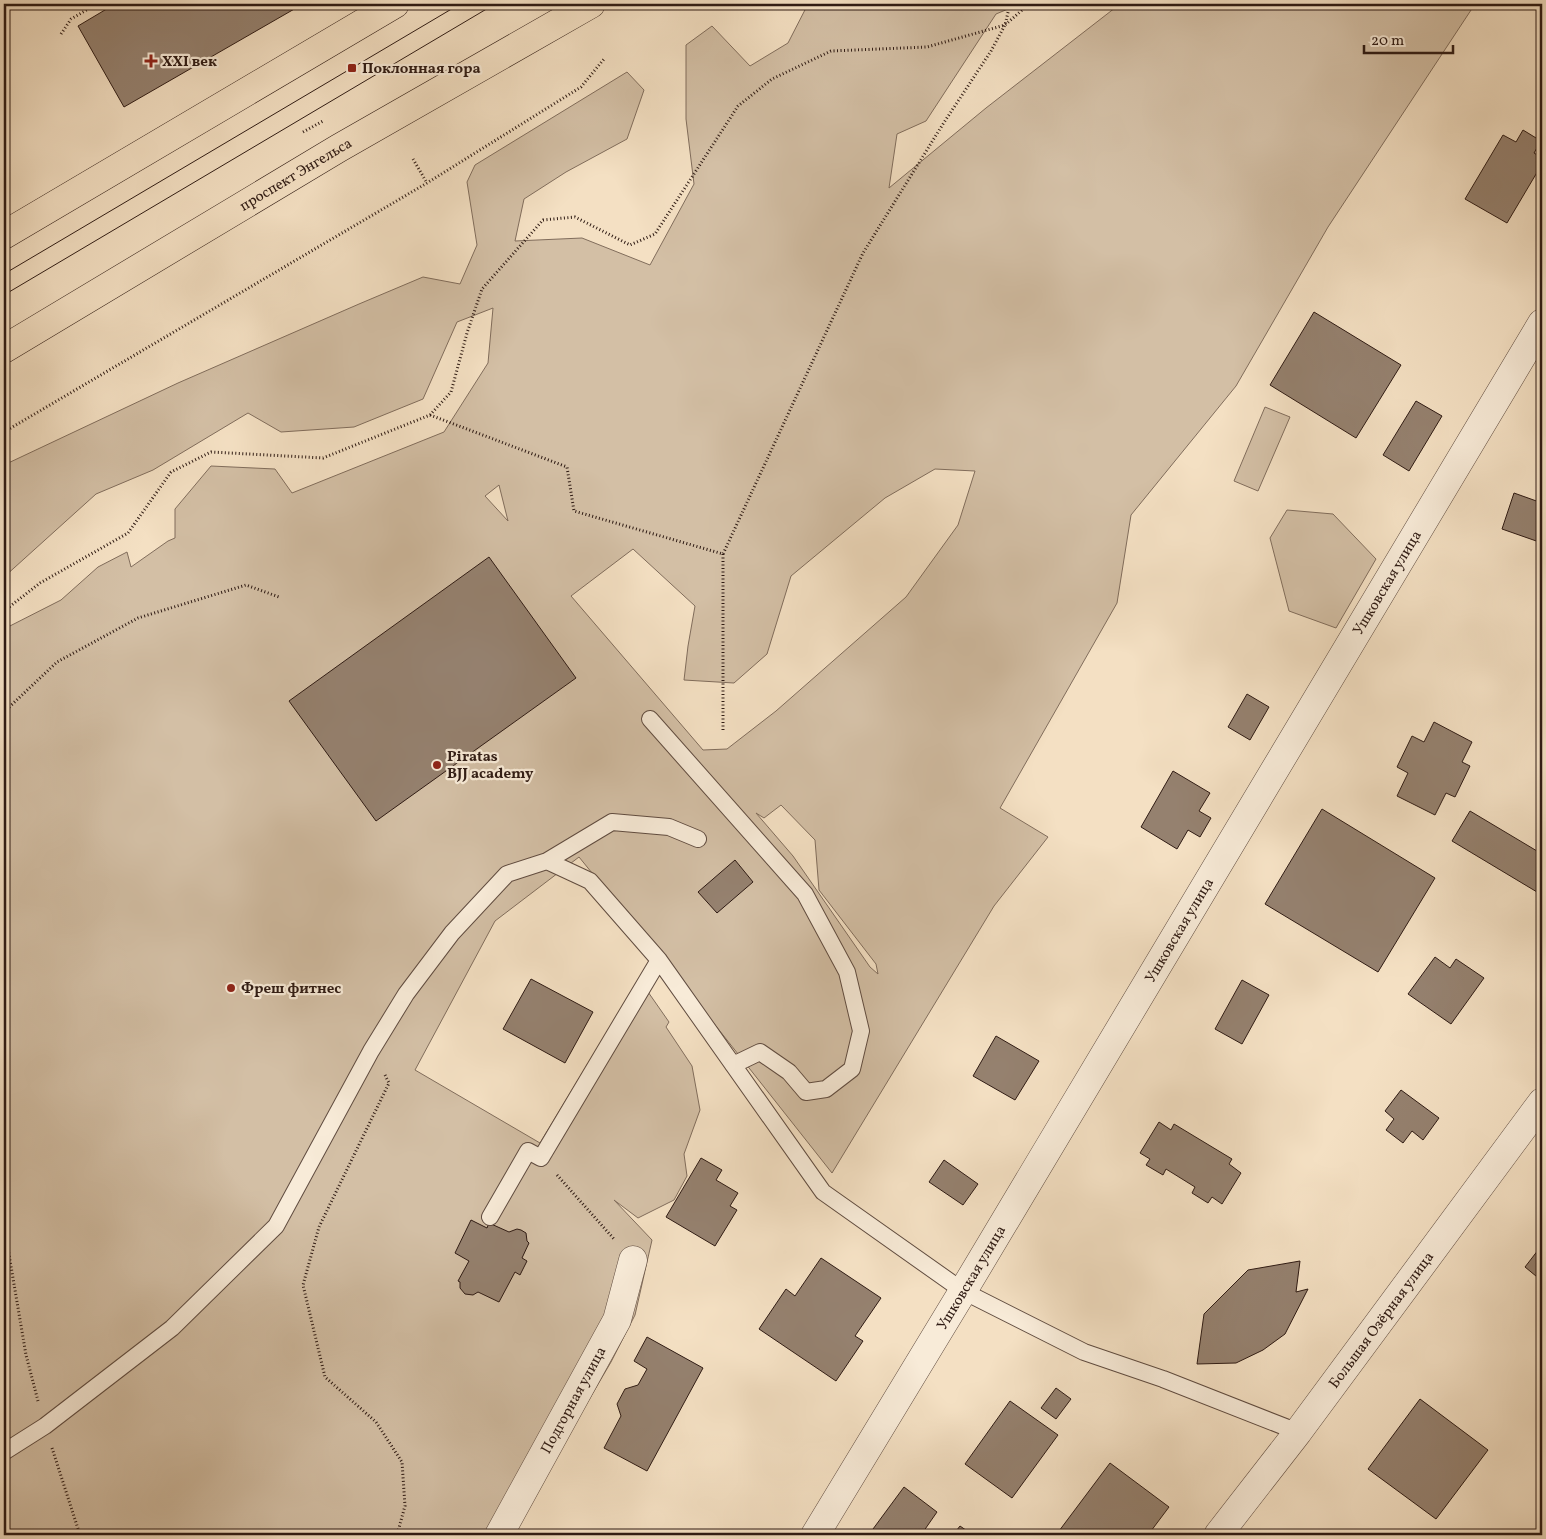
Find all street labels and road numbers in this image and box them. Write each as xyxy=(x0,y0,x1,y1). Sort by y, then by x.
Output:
street label: проспект Энгельса xyxy=(236,134,357,217)
street label: Ушковская улица xyxy=(1349,527,1428,640)
street label: Ушковская улица xyxy=(1141,874,1220,987)
street label: Ушковская улица xyxy=(933,1222,1012,1335)
street label: Большая Озёрная улица xyxy=(1325,1248,1440,1393)
street label: Подгорная улица xyxy=(536,1343,612,1458)

